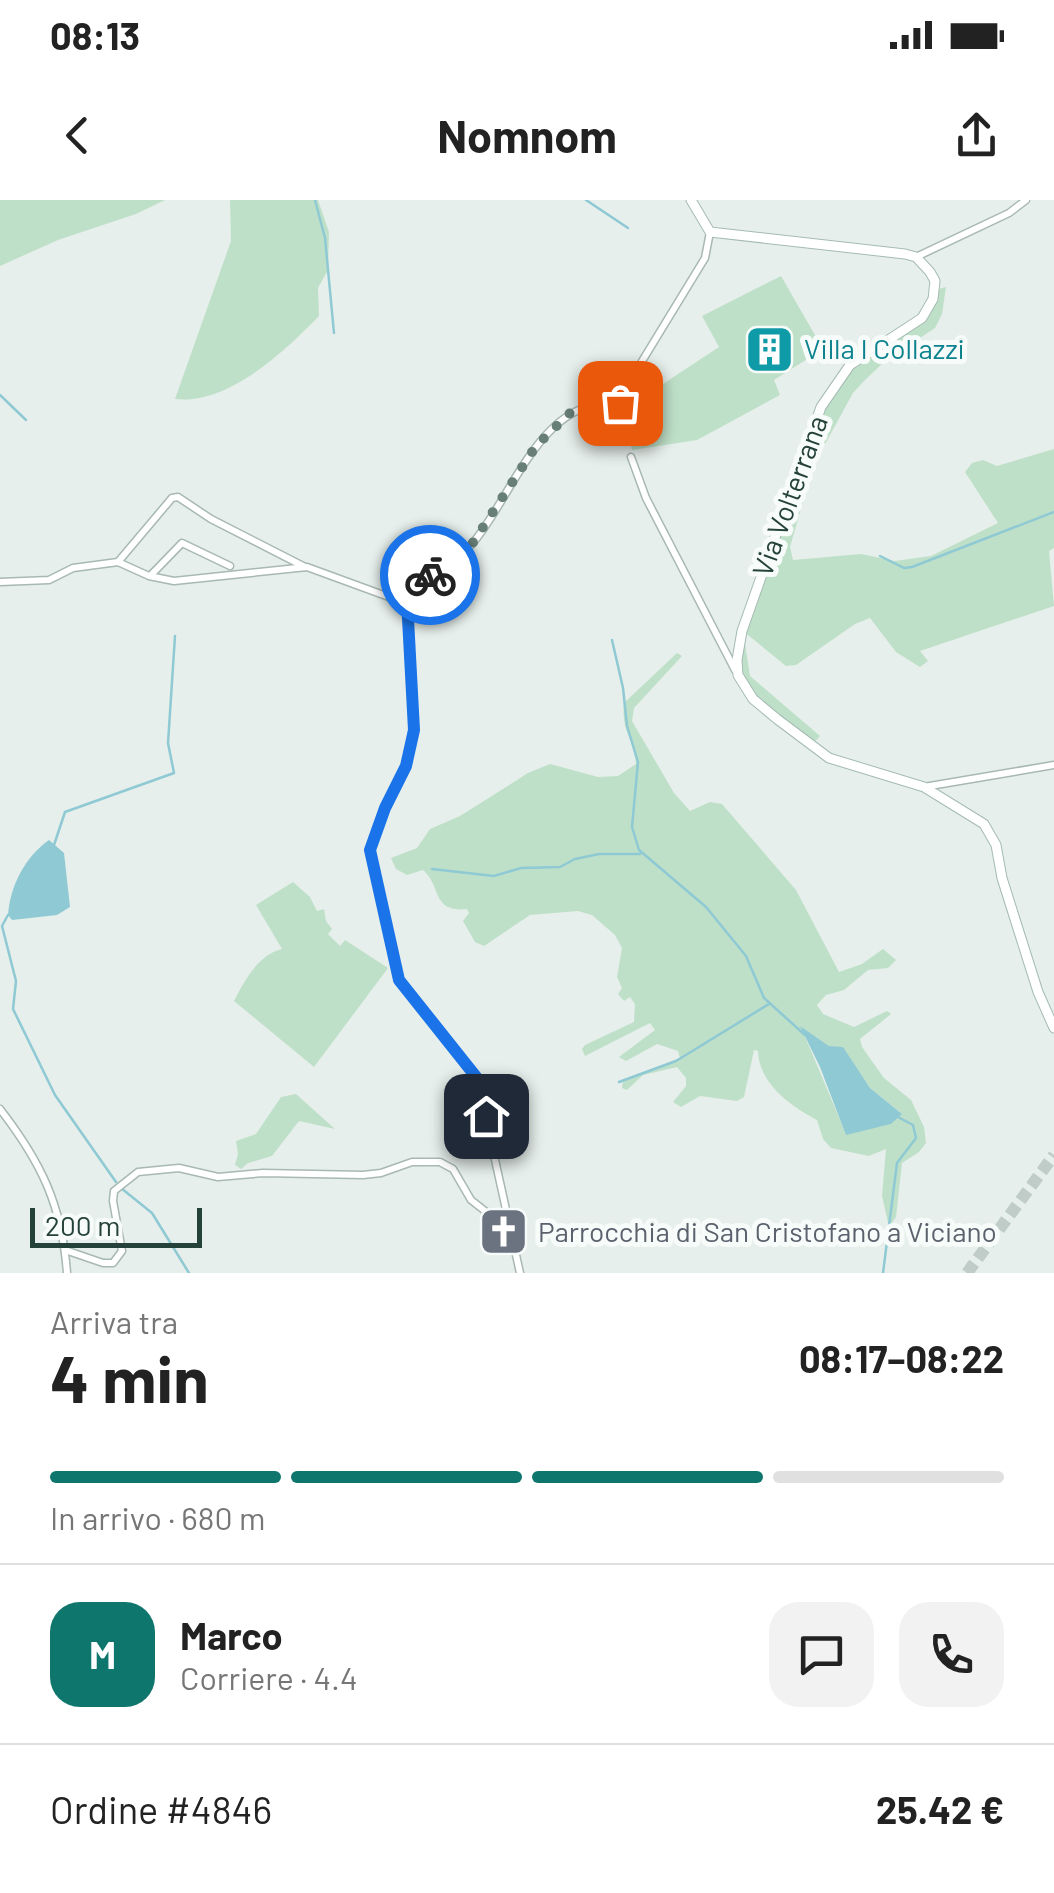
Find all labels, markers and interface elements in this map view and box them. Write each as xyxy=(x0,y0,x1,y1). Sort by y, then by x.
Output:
text: 08:13 xyxy=(50,12,140,58)
icon: back xyxy=(50,108,105,163)
text: Nomnom xyxy=(437,108,617,162)
icon: share xyxy=(949,108,1004,163)
building icon: Villa I Collazzi xyxy=(743,323,795,375)
place label: Villa I Collazzi xyxy=(804,331,965,365)
pin xyxy=(578,361,663,446)
icon: bag xyxy=(593,376,648,431)
street label: Via Volterrana xyxy=(744,410,834,581)
courier xyxy=(380,525,480,625)
icon: bike xyxy=(403,548,458,603)
pin xyxy=(444,1074,529,1159)
icon: home xyxy=(459,1089,514,1144)
scale bar xyxy=(30,1203,202,1248)
church icon: Parrocchia di San Cristofano a Viciano xyxy=(477,1206,529,1258)
text: 200 m xyxy=(45,1208,120,1242)
place label: Parrocchia di San Cristofano a Viciano xyxy=(538,1214,997,1248)
text: Arriva tra xyxy=(50,1302,178,1340)
text: 08:17–08:22 xyxy=(799,1335,1004,1381)
text: 4 min xyxy=(50,1338,209,1416)
text: In arrivo · 680 m xyxy=(50,1498,265,1536)
button: chat xyxy=(769,1602,874,1707)
button: phone xyxy=(899,1602,1004,1707)
text: Marco xyxy=(180,1612,283,1658)
text: M xyxy=(89,1631,116,1677)
text: Corriere · 4.4 xyxy=(180,1658,358,1696)
text: Ordine #4846 xyxy=(50,1786,272,1832)
text: 25.42 € xyxy=(876,1786,1004,1832)

